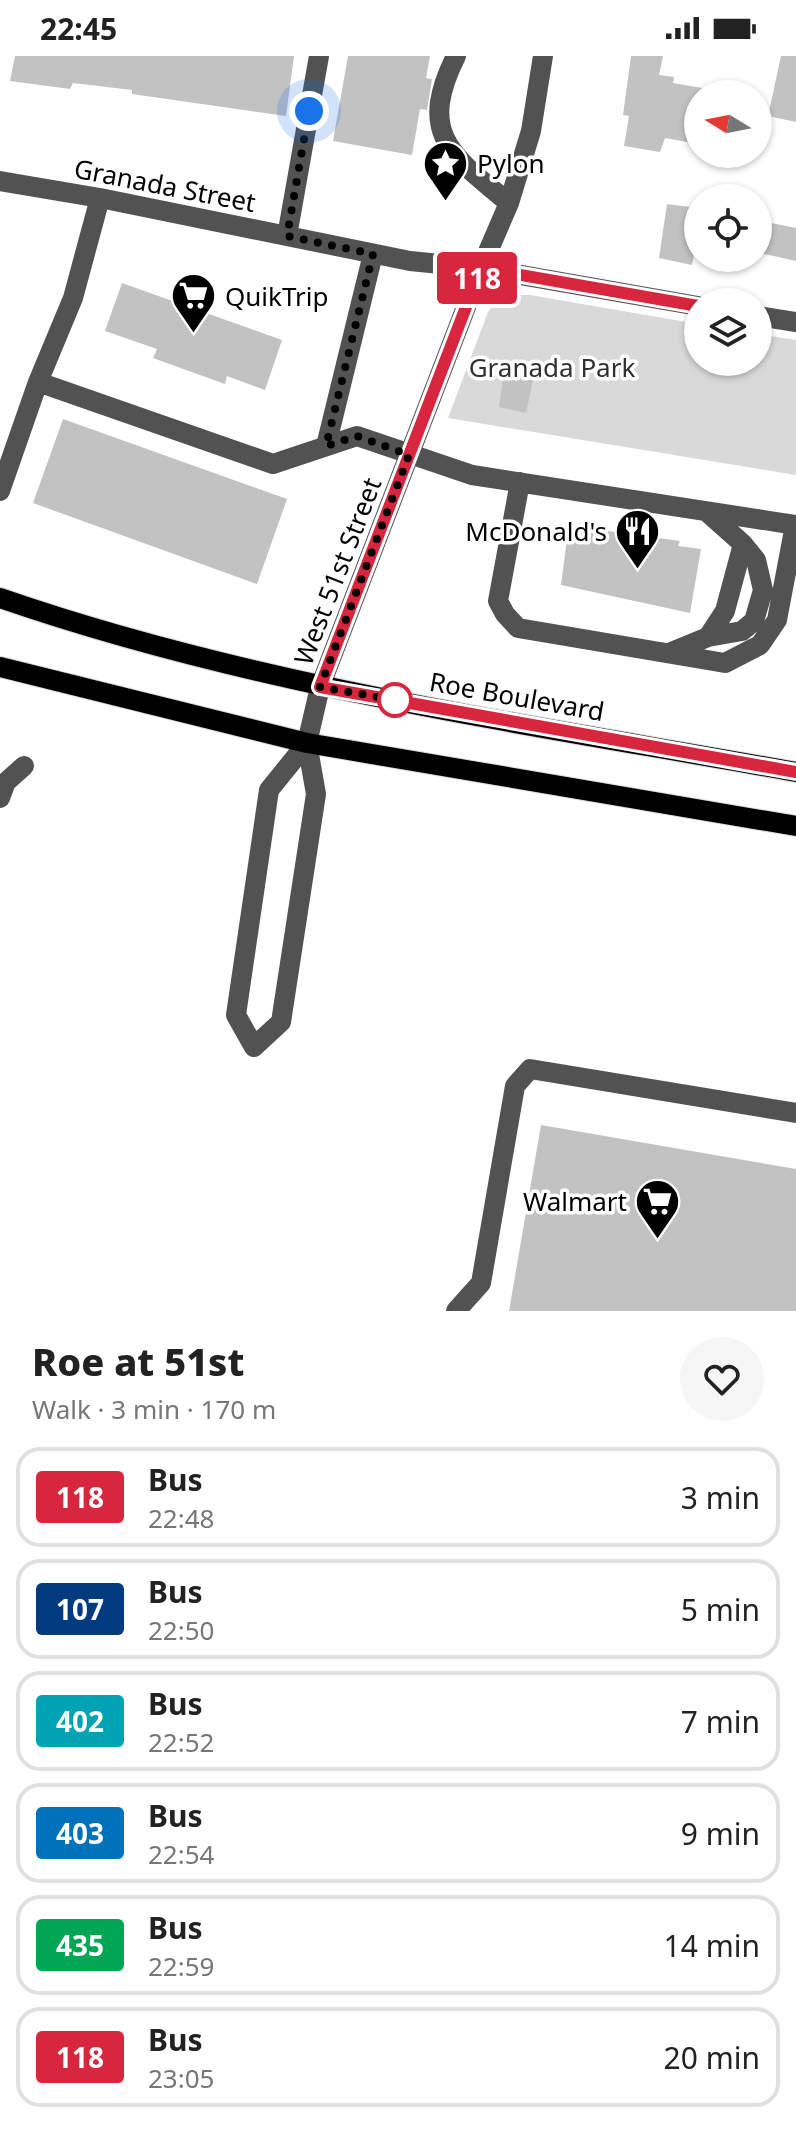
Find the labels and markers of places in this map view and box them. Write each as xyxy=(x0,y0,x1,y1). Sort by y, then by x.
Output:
place icon: Pylon xyxy=(422,139,470,202)
place label: Pylon xyxy=(477,145,545,181)
supermarket icon: QuikTrip xyxy=(170,272,218,335)
place label: QuikTrip xyxy=(225,278,329,314)
restaurant icon: McDonald's xyxy=(614,507,662,570)
place label: McDonald's xyxy=(465,513,607,549)
unlabelled marker xyxy=(378,683,412,717)
supermarket icon: Walmart xyxy=(634,1177,682,1240)
place label: Walmart xyxy=(523,1183,627,1219)

